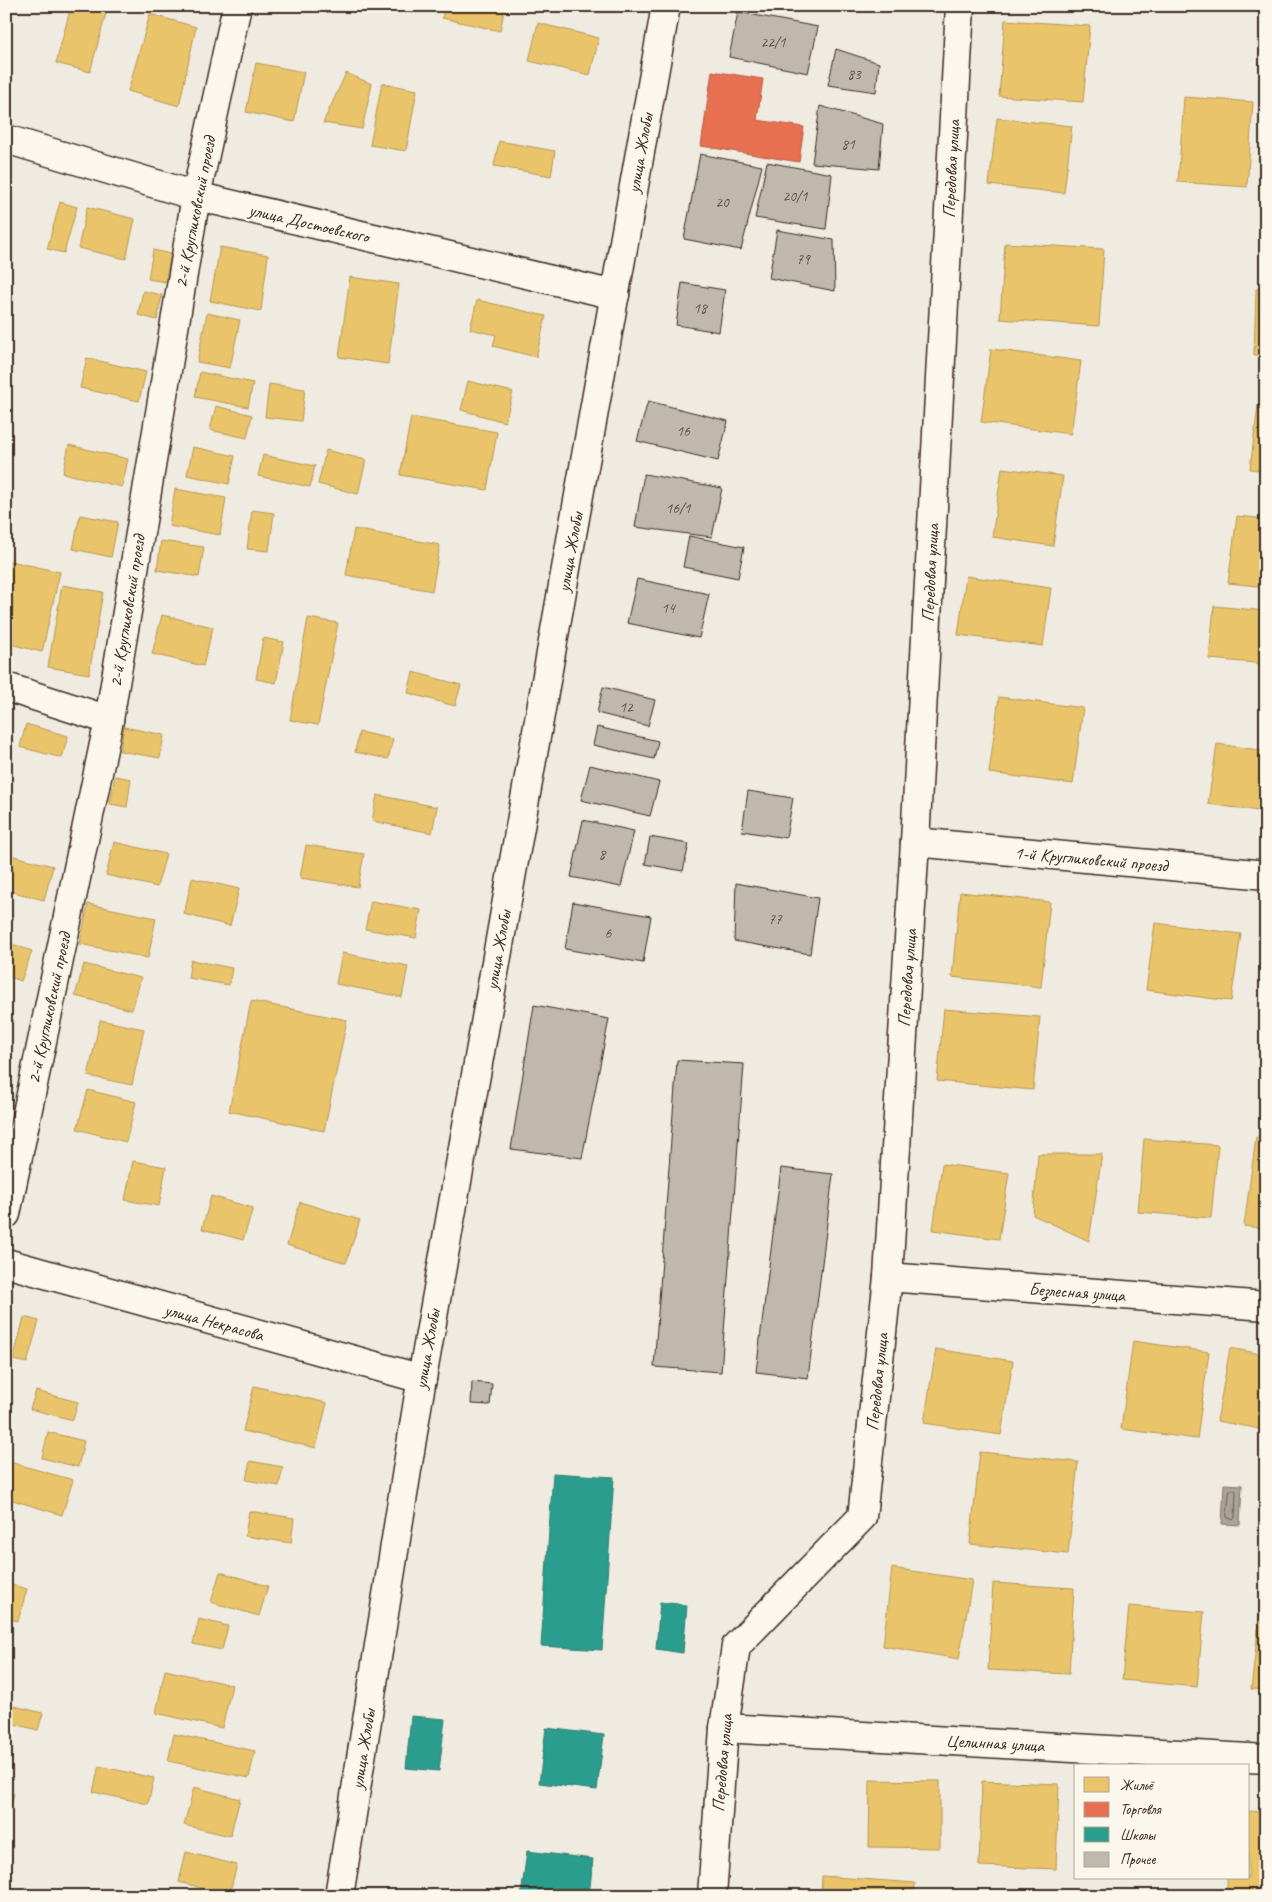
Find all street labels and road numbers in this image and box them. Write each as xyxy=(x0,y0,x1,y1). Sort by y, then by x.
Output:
street label: улица Жлобы xyxy=(622,110,658,196)
street label: Передовая улица xyxy=(937,118,965,219)
street label: 2-й Кругликовский проезд xyxy=(170,133,221,290)
street label: улица Достоевского xyxy=(246,198,373,248)
street label: улица Жлобы xyxy=(552,509,588,595)
street label: Передовая улица xyxy=(916,522,944,623)
street label: 2-й Кругликовский проезд xyxy=(104,532,150,689)
street label: 1-й Кругликовский проезд xyxy=(1013,841,1170,877)
street label: улица Жлобы xyxy=(480,907,516,993)
street label: Передовая улица xyxy=(893,927,922,1028)
street label: 2-й Кругликовский проезд xyxy=(22,929,76,1085)
street label: Безлесная улица xyxy=(1028,1278,1127,1307)
street label: улица Некрасова xyxy=(161,1298,267,1346)
street label: улица Жлобы xyxy=(409,1306,445,1392)
street label: Передовая улица xyxy=(861,1330,893,1432)
street label: улица Жлобы xyxy=(346,1706,380,1791)
street label: Передовая улица xyxy=(707,1711,737,1813)
street label: Целинная улица xyxy=(945,1729,1046,1757)

